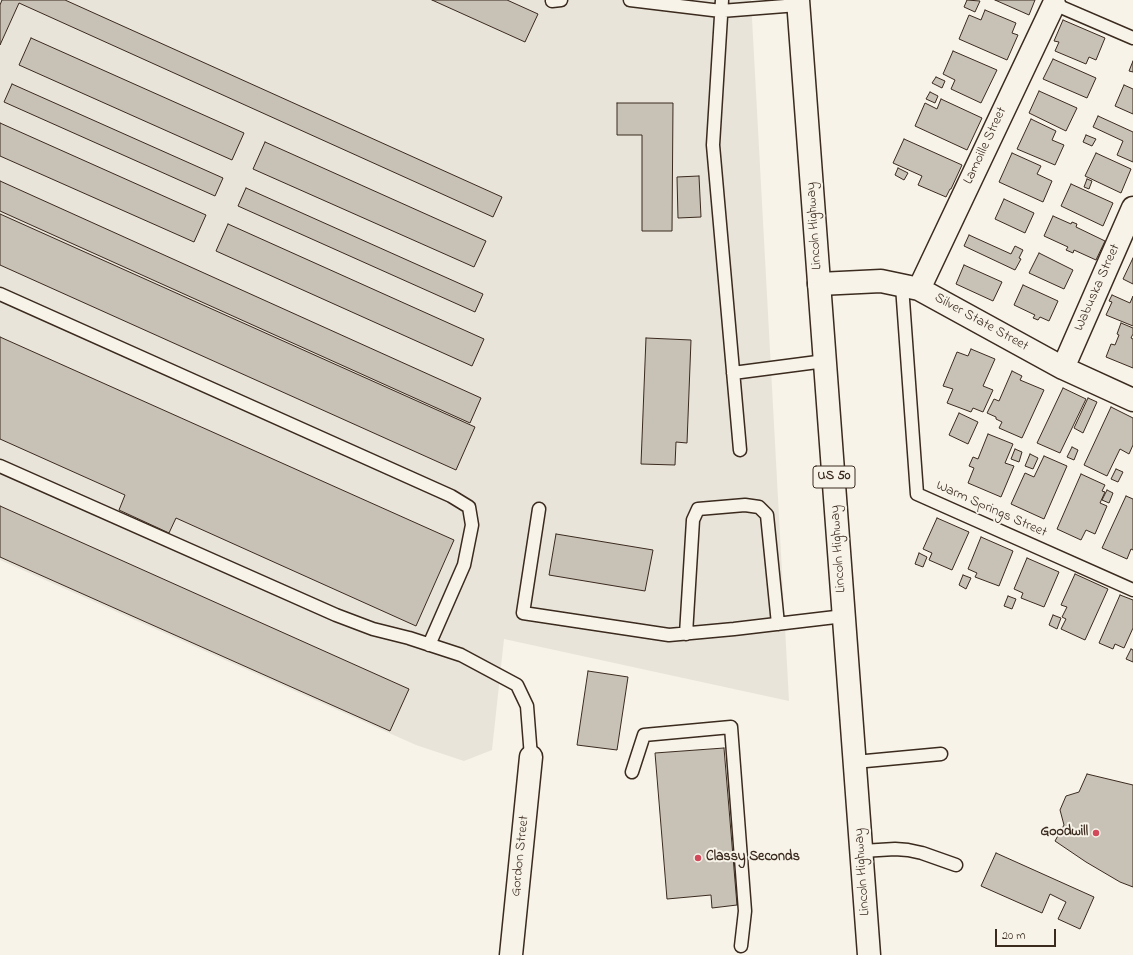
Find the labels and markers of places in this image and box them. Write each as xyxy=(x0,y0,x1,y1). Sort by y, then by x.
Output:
place label: Goodwill xyxy=(1040,825,1088,841)
marker: Goodwill xyxy=(1091,828,1101,838)
place label: Classy Seconds xyxy=(706,850,800,866)
marker: Classy Seconds xyxy=(693,853,703,863)

